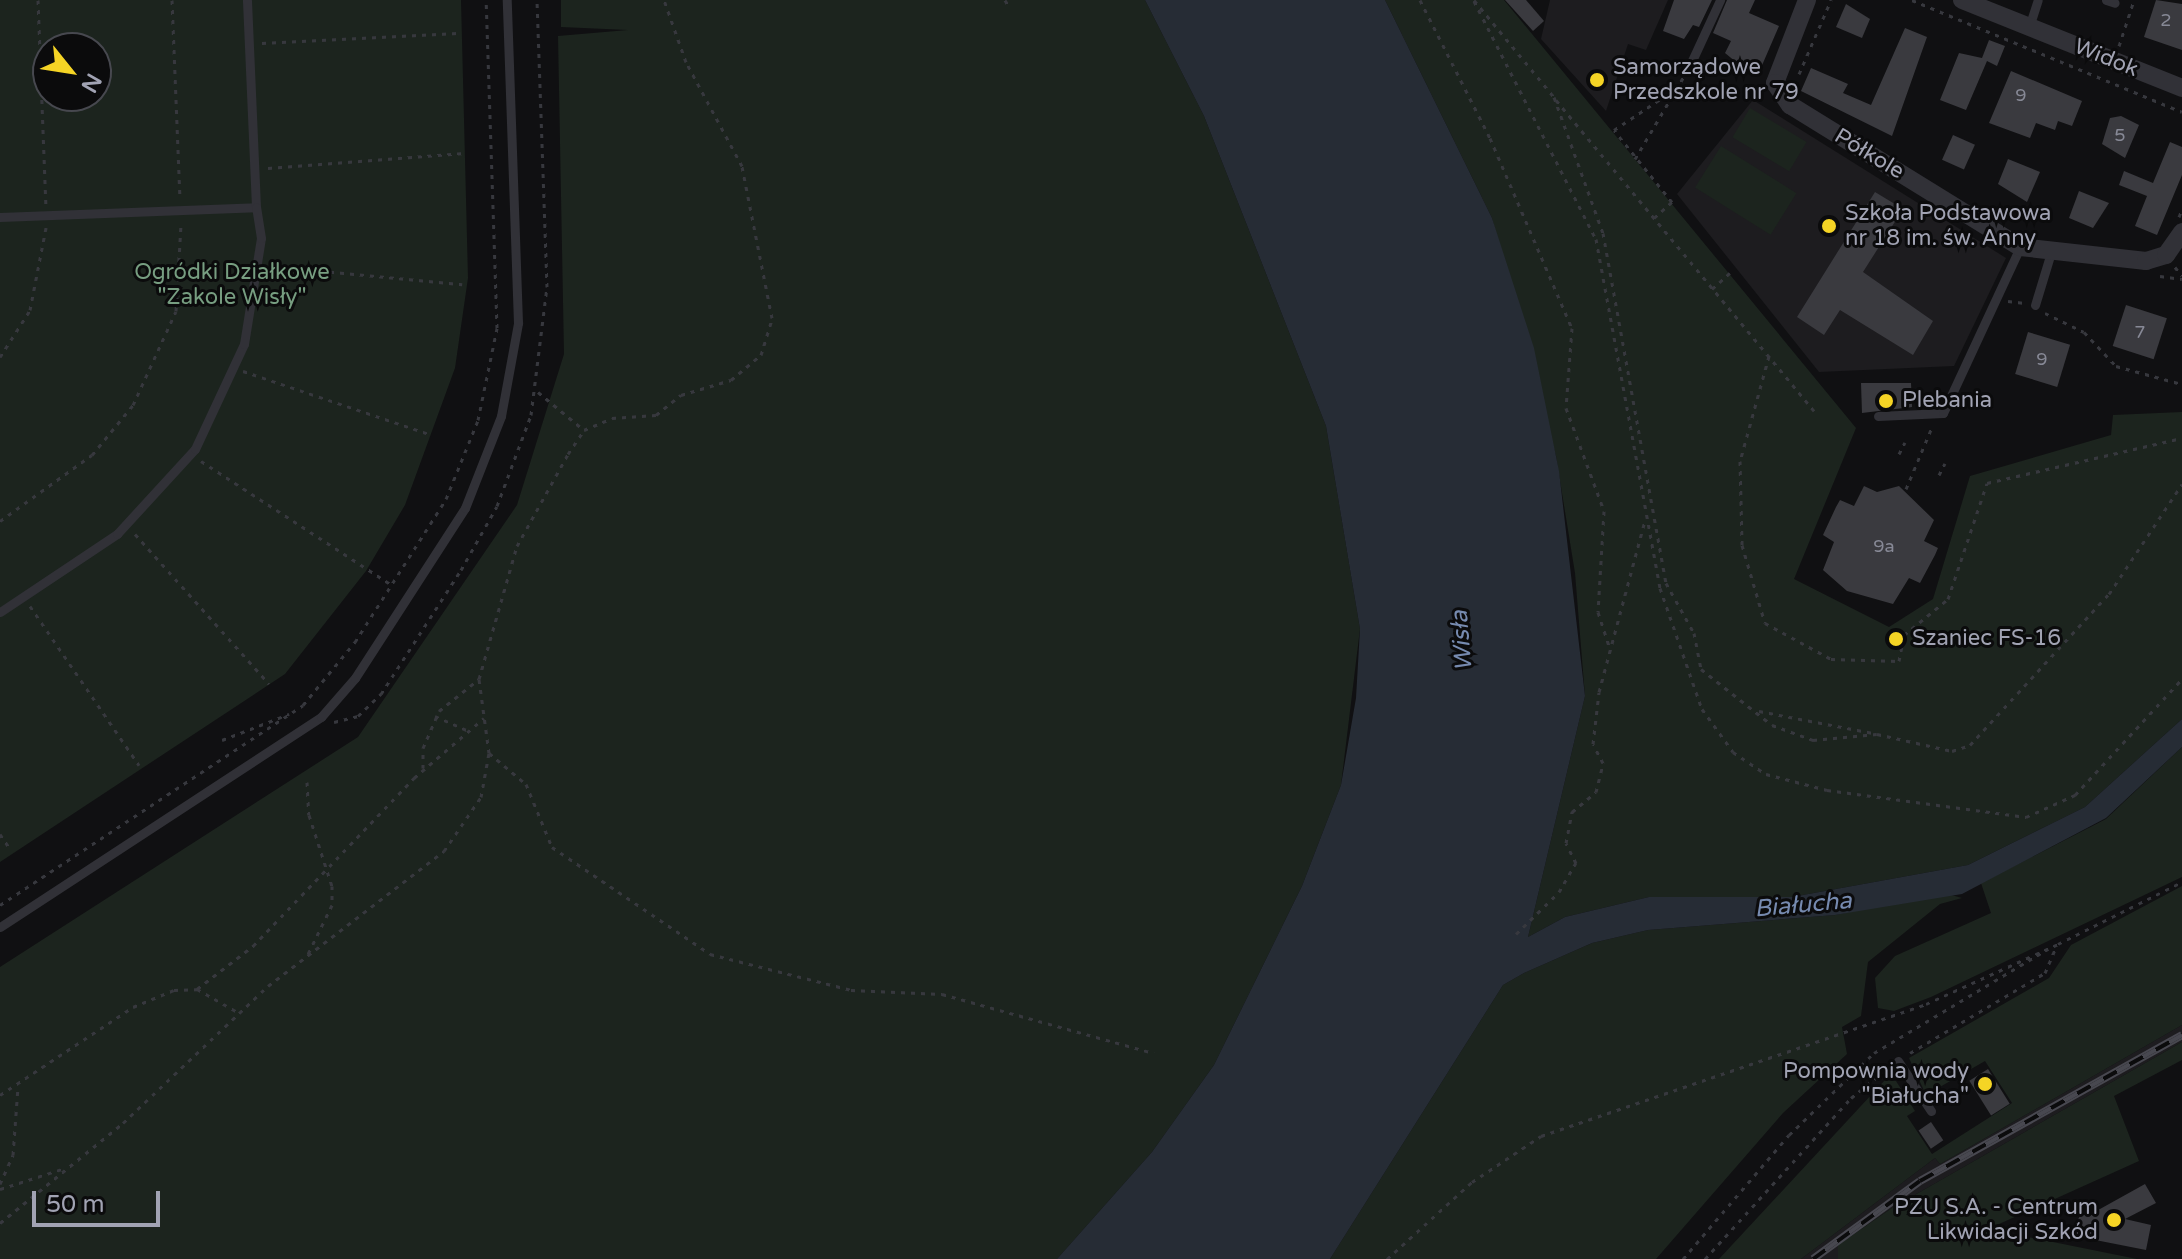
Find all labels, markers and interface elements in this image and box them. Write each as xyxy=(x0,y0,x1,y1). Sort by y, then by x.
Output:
house number: 2 xyxy=(2160,9,2172,31)
north arrow xyxy=(32,32,112,112)
street label: Widok xyxy=(2070,33,2142,83)
place label: Samorządowe Przedszkole nr 79 xyxy=(1613,54,1799,106)
text: N xyxy=(75,69,107,97)
marker: Samorządowe Przedszkole nr 79 xyxy=(1588,71,1606,89)
house number: 9 xyxy=(2015,84,2027,106)
street label: Półkole xyxy=(1829,123,1909,185)
house number: 5 xyxy=(2114,124,2126,146)
place label: Szkoła Podstawowa nr 18 im. św. Anny xyxy=(1845,200,2051,252)
marker: Szkoła Podstawowa nr 18 im. św. Anny xyxy=(1820,217,1838,235)
park label: Ogródki Działkowe "Zakole Wisły" xyxy=(134,259,330,310)
house number: 7 xyxy=(2134,321,2146,343)
house number: 9 xyxy=(2036,348,2048,370)
place label: Plebania xyxy=(1902,388,1992,414)
marker: Plebania xyxy=(1877,392,1895,410)
house number: 9a xyxy=(1873,535,1895,557)
water label: Wisła xyxy=(1445,609,1479,673)
place label: Szaniec FS-16 xyxy=(1912,626,2061,652)
marker: Szaniec FS-16 xyxy=(1887,630,1905,648)
water label: Białucha xyxy=(1753,886,1853,924)
place label: Pompownia wody "Białucha" xyxy=(1783,1058,1969,1110)
marker: Pompownia wody "Białucha" xyxy=(1976,1075,1994,1093)
scale bar xyxy=(36,1175,164,1225)
text: 50 m xyxy=(46,1190,104,1219)
place label: PZU S.A. - Centrum Likwidacji Szkód xyxy=(1894,1194,2098,1246)
marker: PZU S.A. - Centrum Likwidacji Szkód xyxy=(2105,1211,2123,1229)

